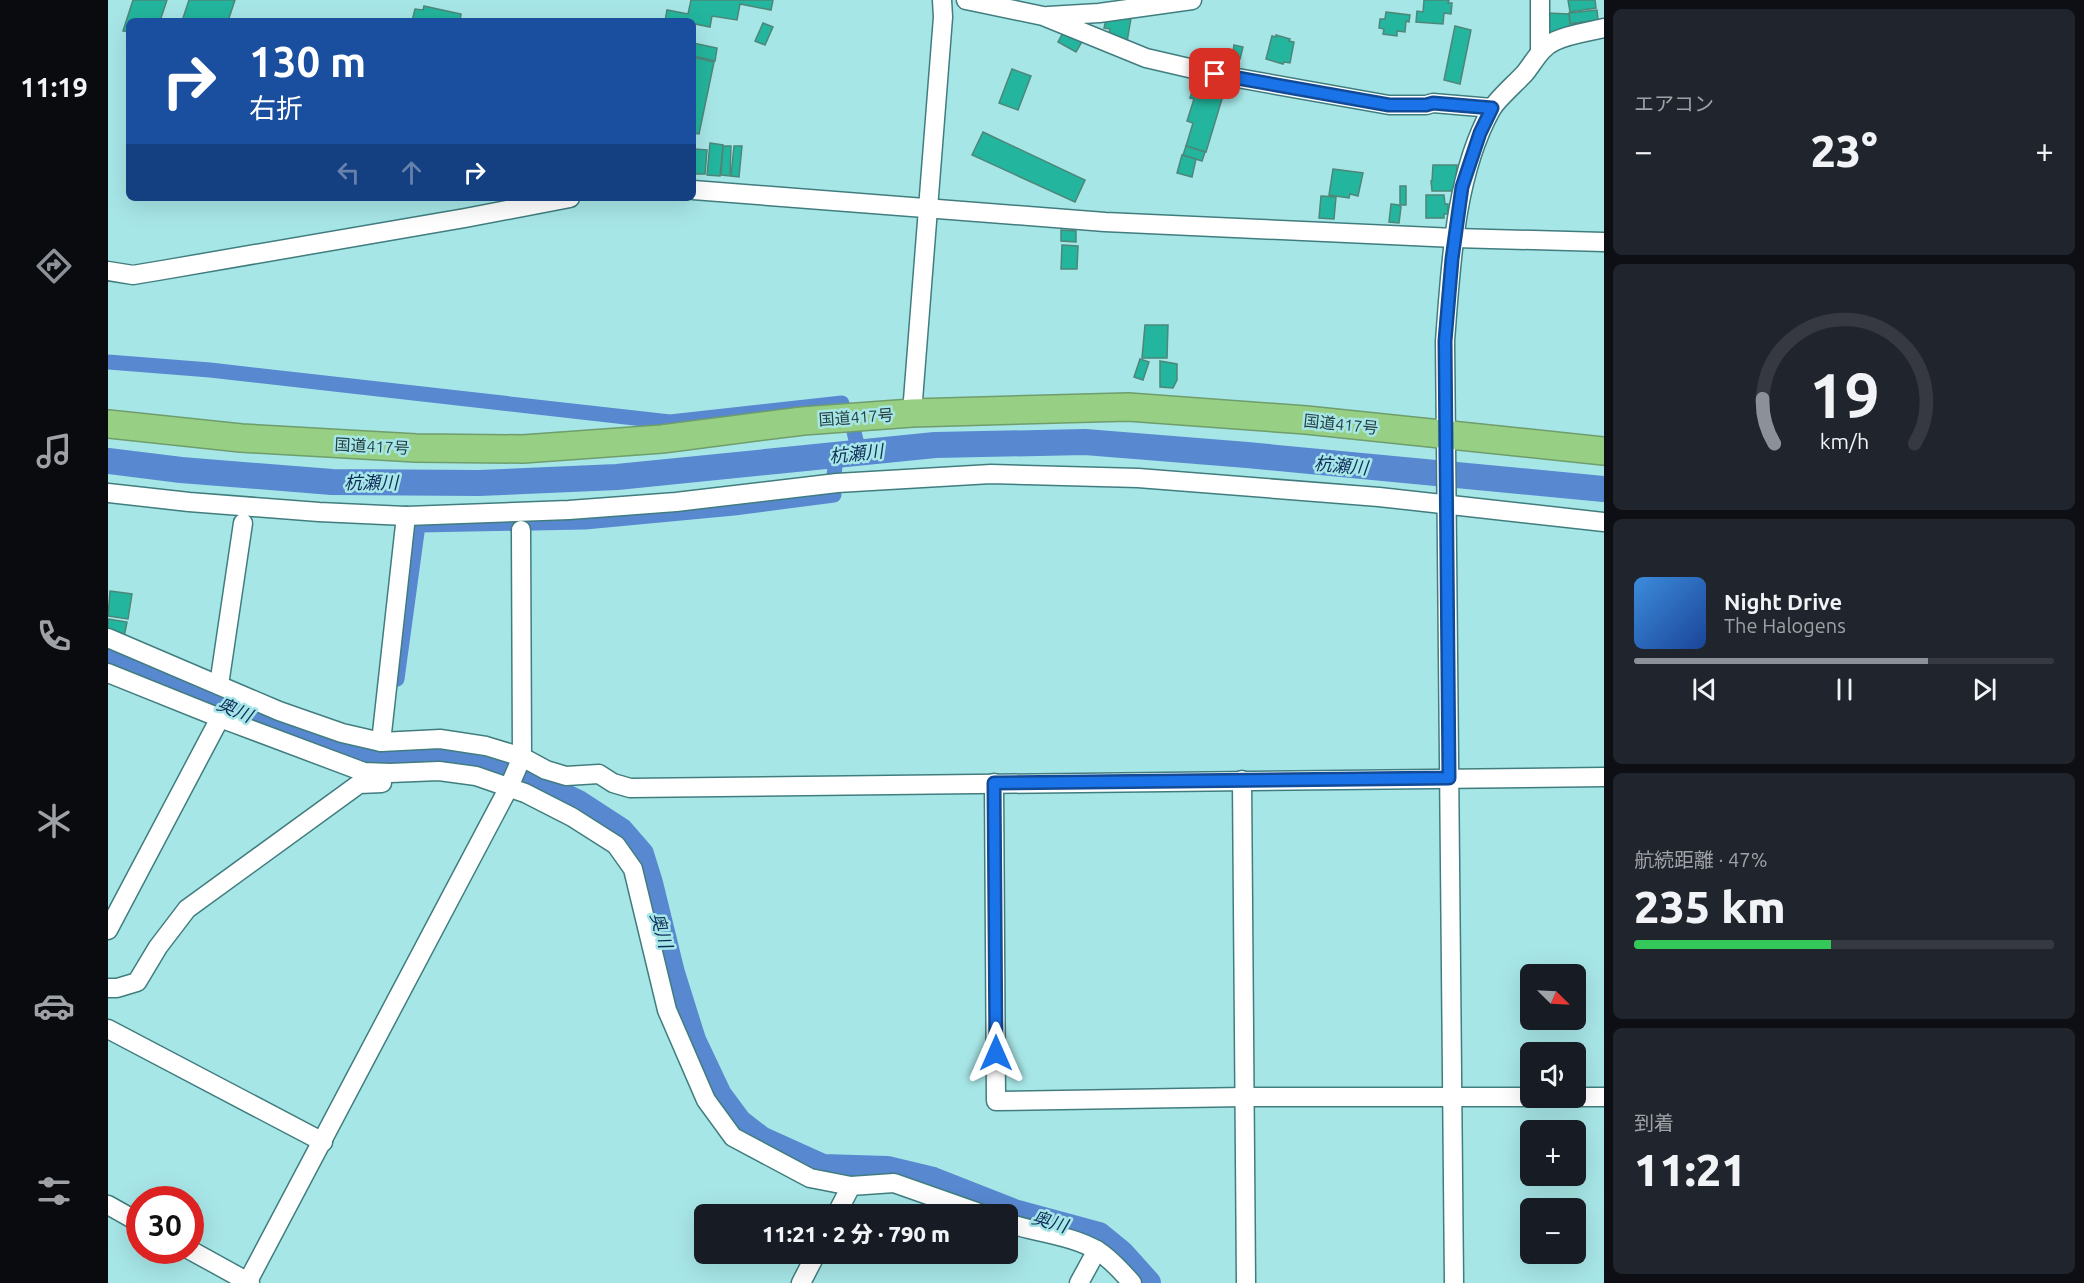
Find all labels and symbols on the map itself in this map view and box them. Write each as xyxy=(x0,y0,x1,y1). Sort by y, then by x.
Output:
pin xyxy=(1189,48,1240,99)
street label: 国道417号 xyxy=(818,405,894,429)
street label: 国道417号 xyxy=(1303,411,1379,437)
street label: 国道417号 xyxy=(334,435,410,457)
water label: 杭瀬川 xyxy=(828,440,886,466)
water label: 杭瀬川 xyxy=(1313,453,1371,477)
water label: 杭瀬川 xyxy=(344,472,400,492)
water label: 奥川 xyxy=(215,693,257,726)
water label: 奥川 xyxy=(647,910,677,952)
north arrow xyxy=(1520,964,1586,1030)
position arrow xyxy=(964,1021,1028,1085)
speed limit sign: 30 xyxy=(126,1186,204,1264)
water label: 奥川 xyxy=(1030,1206,1072,1236)

